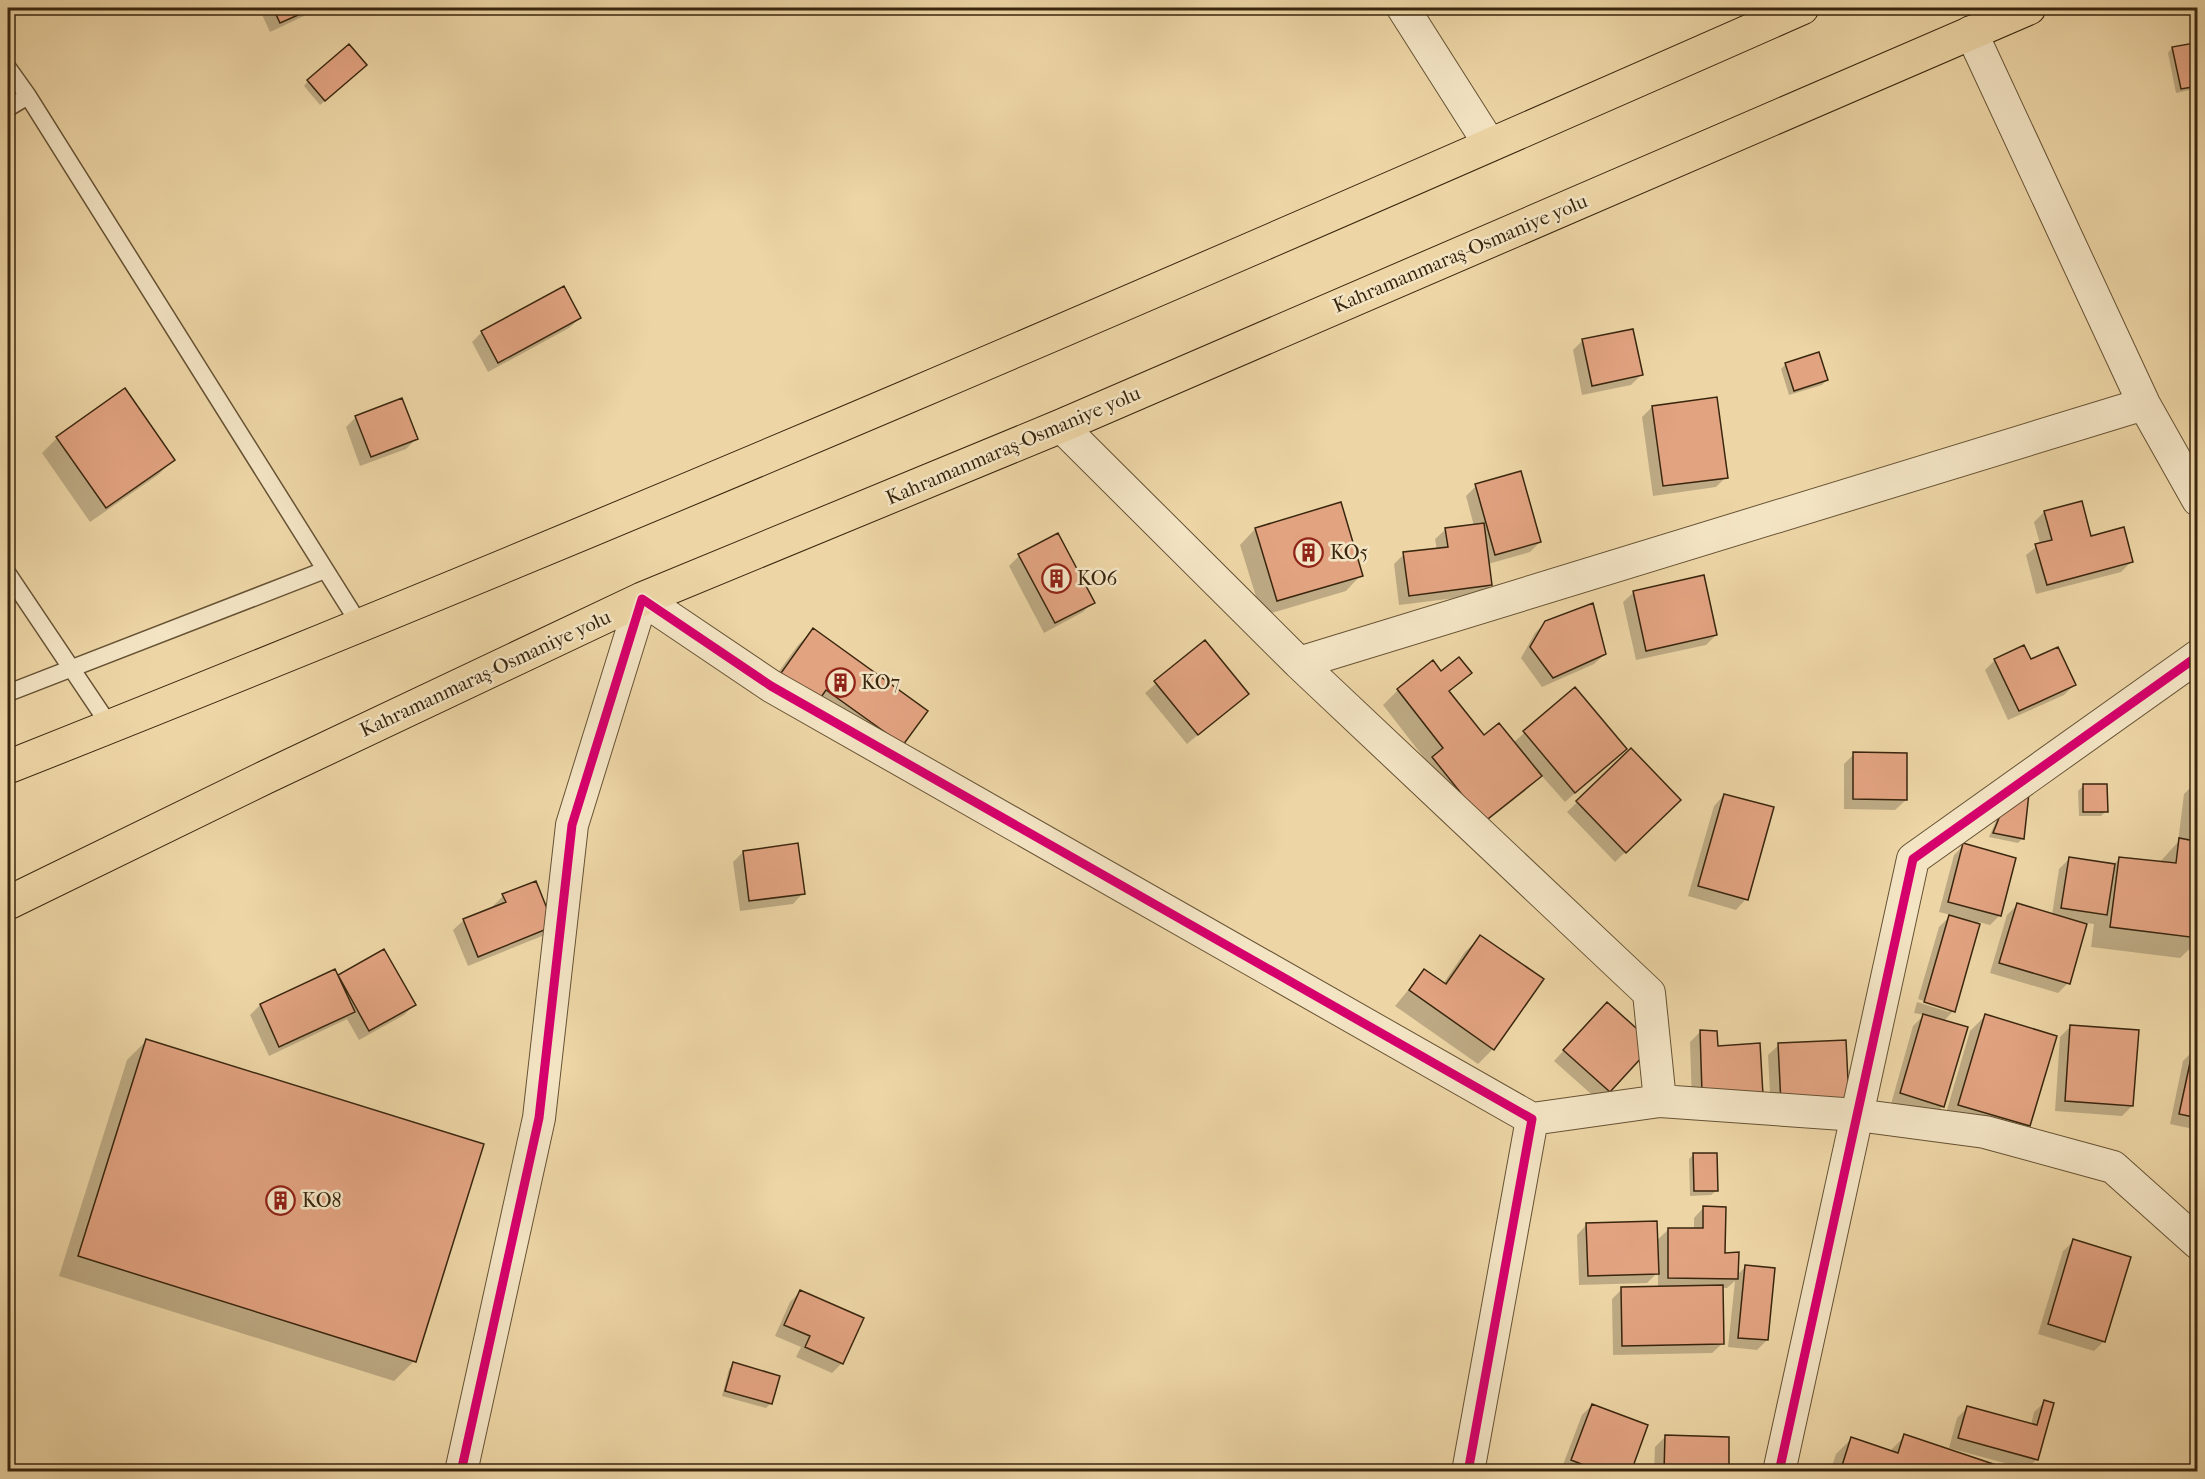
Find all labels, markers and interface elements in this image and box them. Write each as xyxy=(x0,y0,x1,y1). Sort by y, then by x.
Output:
street label: Kahramanmaraş-Osmaniye yolu xyxy=(1329,189,1592,318)
street label: Kahramanmaraş-Osmaniye yolu xyxy=(882,381,1145,510)
building icon: KO5 xyxy=(1293,536,1325,568)
place label: KO5 xyxy=(1330,541,1368,564)
building icon: KO6 xyxy=(1040,562,1072,594)
place label: KO6 xyxy=(1077,567,1118,590)
street label: Kahramanmaraş-Osmaniye yolu xyxy=(356,605,615,742)
building icon: KO7 xyxy=(824,666,856,698)
place label: KO7 xyxy=(861,671,901,694)
building icon: KO8 xyxy=(265,1184,297,1216)
place label: KO8 xyxy=(302,1189,342,1212)

